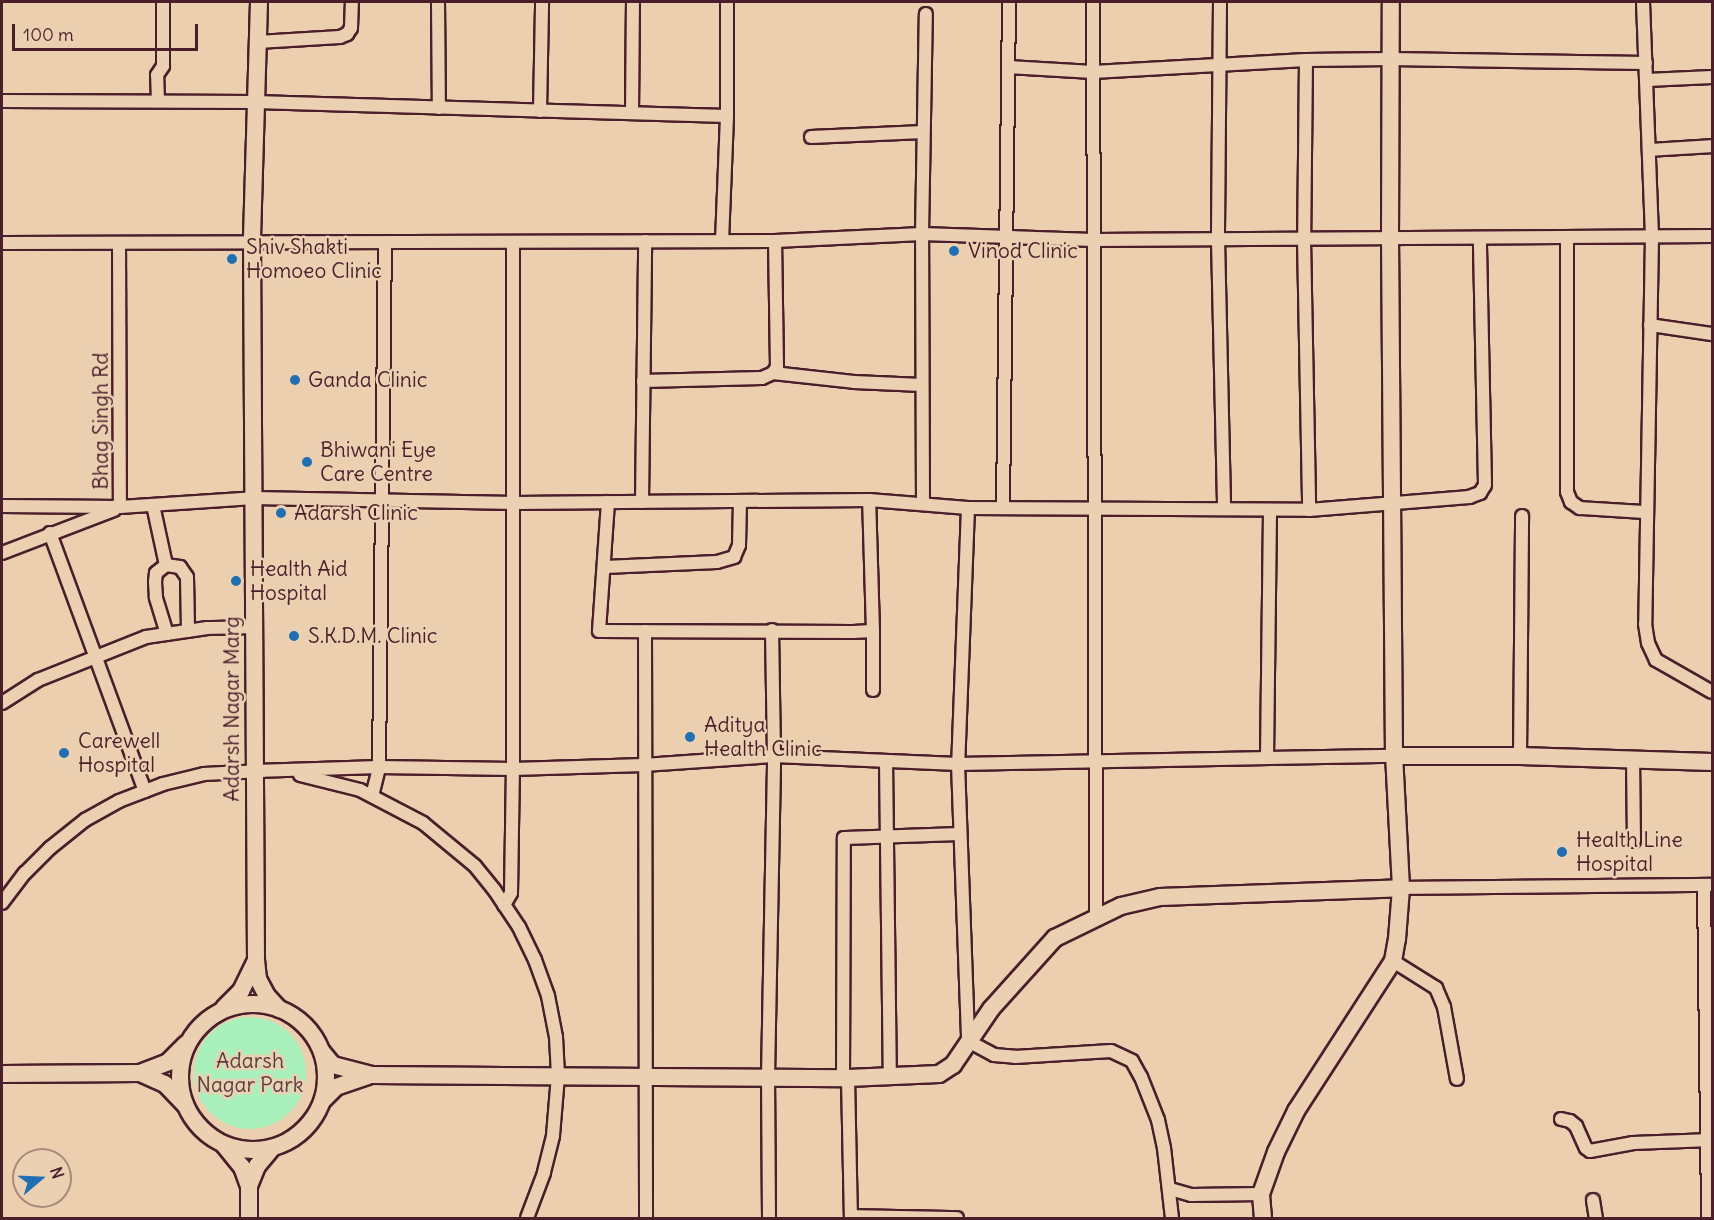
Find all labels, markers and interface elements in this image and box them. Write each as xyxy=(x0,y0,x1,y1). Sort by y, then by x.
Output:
scale bar xyxy=(15,12,201,50)
text: 100 m xyxy=(23,23,74,46)
place label: Shiv Shakti Homoeo Clinic xyxy=(246,234,382,284)
place label: Vinod Clinic xyxy=(968,238,1078,264)
marker: Vinod Clinic xyxy=(945,242,963,260)
marker: Shiv Shakti Homoeo Clinic xyxy=(223,250,241,268)
street label: Bhag Singh Rd xyxy=(88,352,114,490)
place label: Ganda Clinic xyxy=(308,367,427,393)
marker: Ganda Clinic xyxy=(286,371,304,389)
place label: Bhiwani Eye Care Centre xyxy=(320,437,436,487)
marker: Bhiwani Eye Care Centre xyxy=(298,453,316,471)
place label: Adarsh Clinic xyxy=(294,500,418,526)
marker: Adarsh Clinic xyxy=(272,504,290,522)
place label: Health Aid Hospital xyxy=(250,556,348,606)
marker: Health Aid Hospital xyxy=(227,572,245,590)
street label: Adarsh Nagar Marg xyxy=(219,616,245,802)
place label: S.K.D.M. Clinic xyxy=(308,623,437,649)
marker: S.K.D.M. Clinic xyxy=(285,627,303,645)
place label: Aditya Health Clinic xyxy=(704,712,822,762)
place label: Carewell Hospital xyxy=(78,728,160,778)
marker: Aditya Health Clinic xyxy=(681,728,699,746)
marker: Carewell Hospital xyxy=(55,744,73,762)
place label: Health Line Hospital xyxy=(1576,827,1683,877)
marker: Health Line Hospital xyxy=(1553,843,1571,861)
park label: Adarsh Nagar Park xyxy=(197,1048,303,1098)
north arrow xyxy=(12,1148,72,1208)
text: N xyxy=(46,1164,68,1181)

